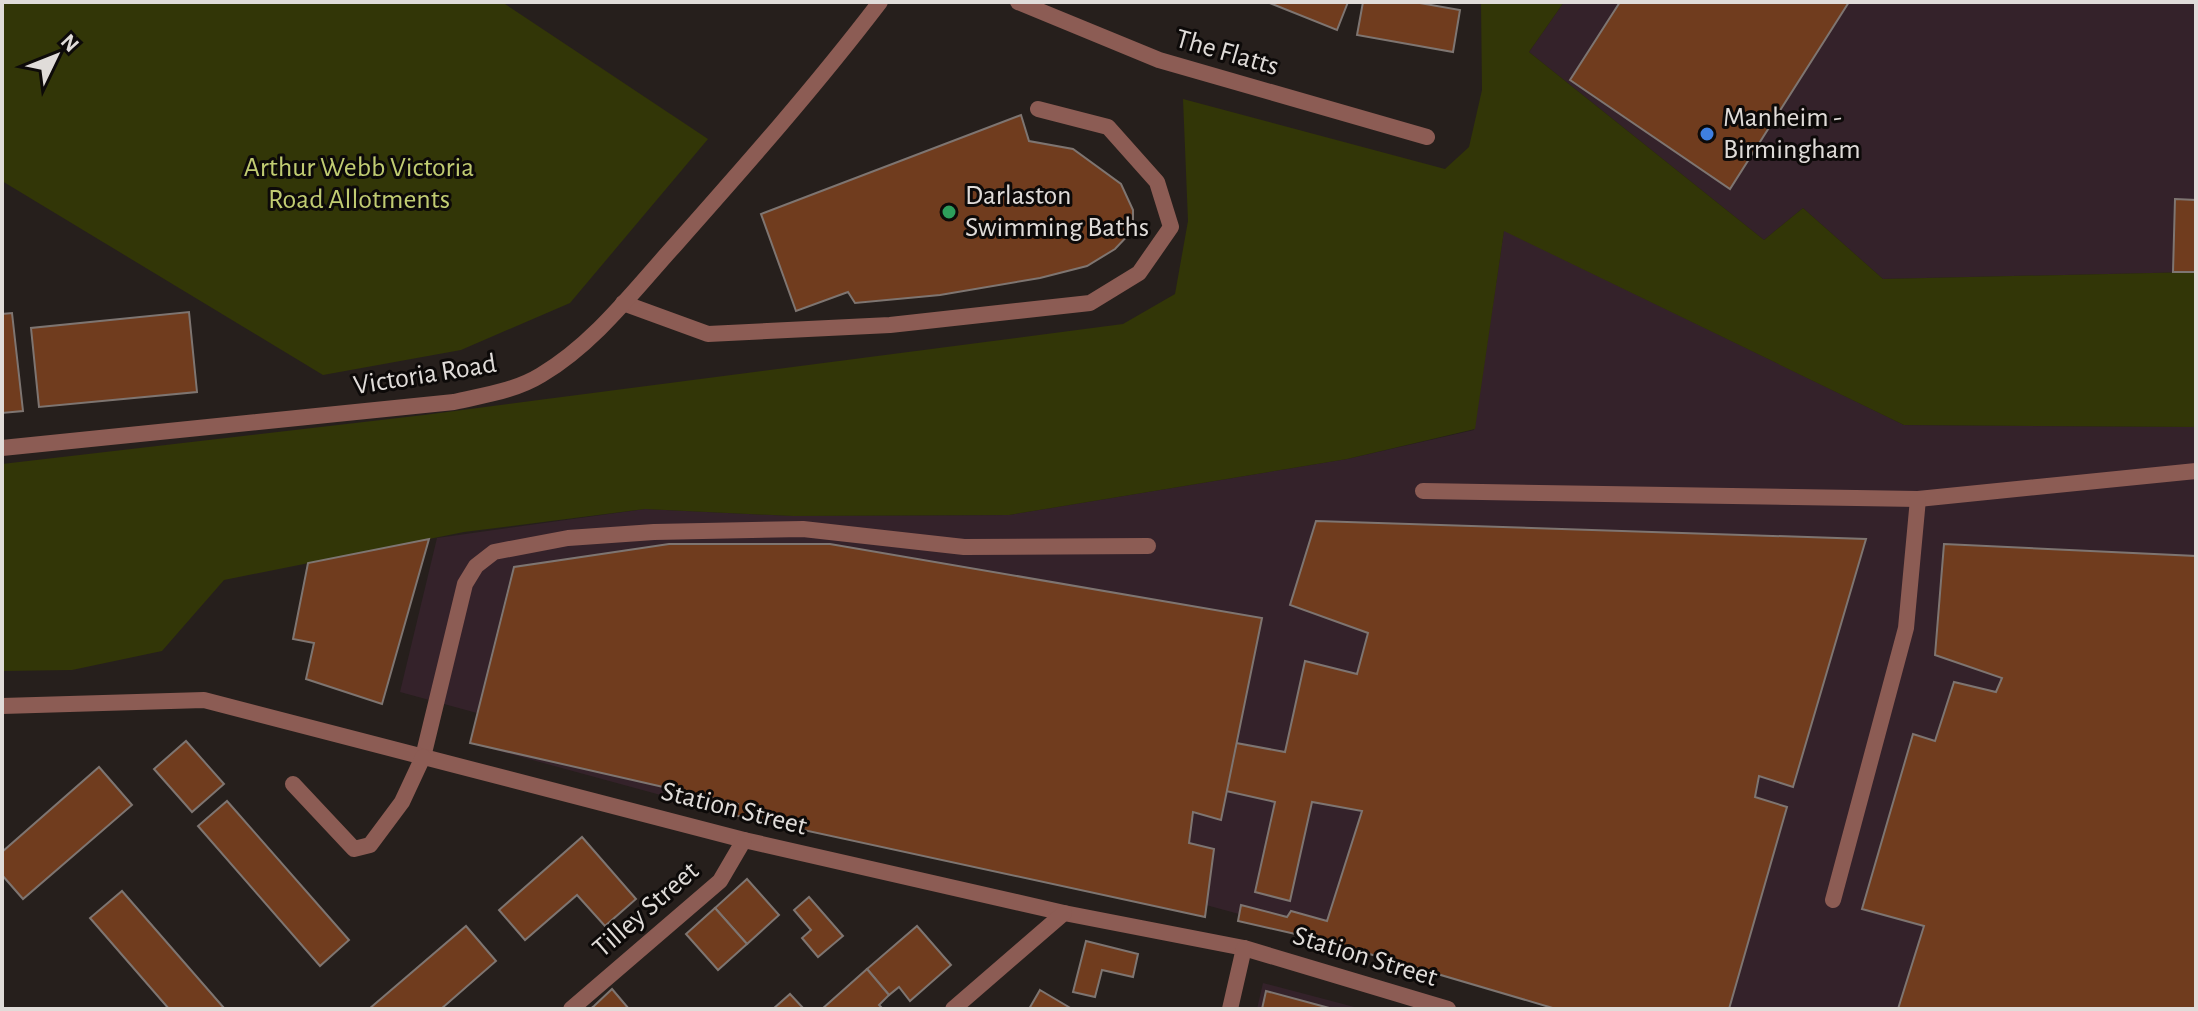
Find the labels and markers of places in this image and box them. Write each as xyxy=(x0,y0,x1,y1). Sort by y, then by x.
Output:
place label: Manheim - Birmingham xyxy=(1723,104,1861,164)
marker: Manheim - Birmingham xyxy=(1698,125,1716,143)
place label: Darlaston Swimming Baths xyxy=(965,182,1149,242)
marker: Darlaston Swimming Baths xyxy=(940,203,958,221)

